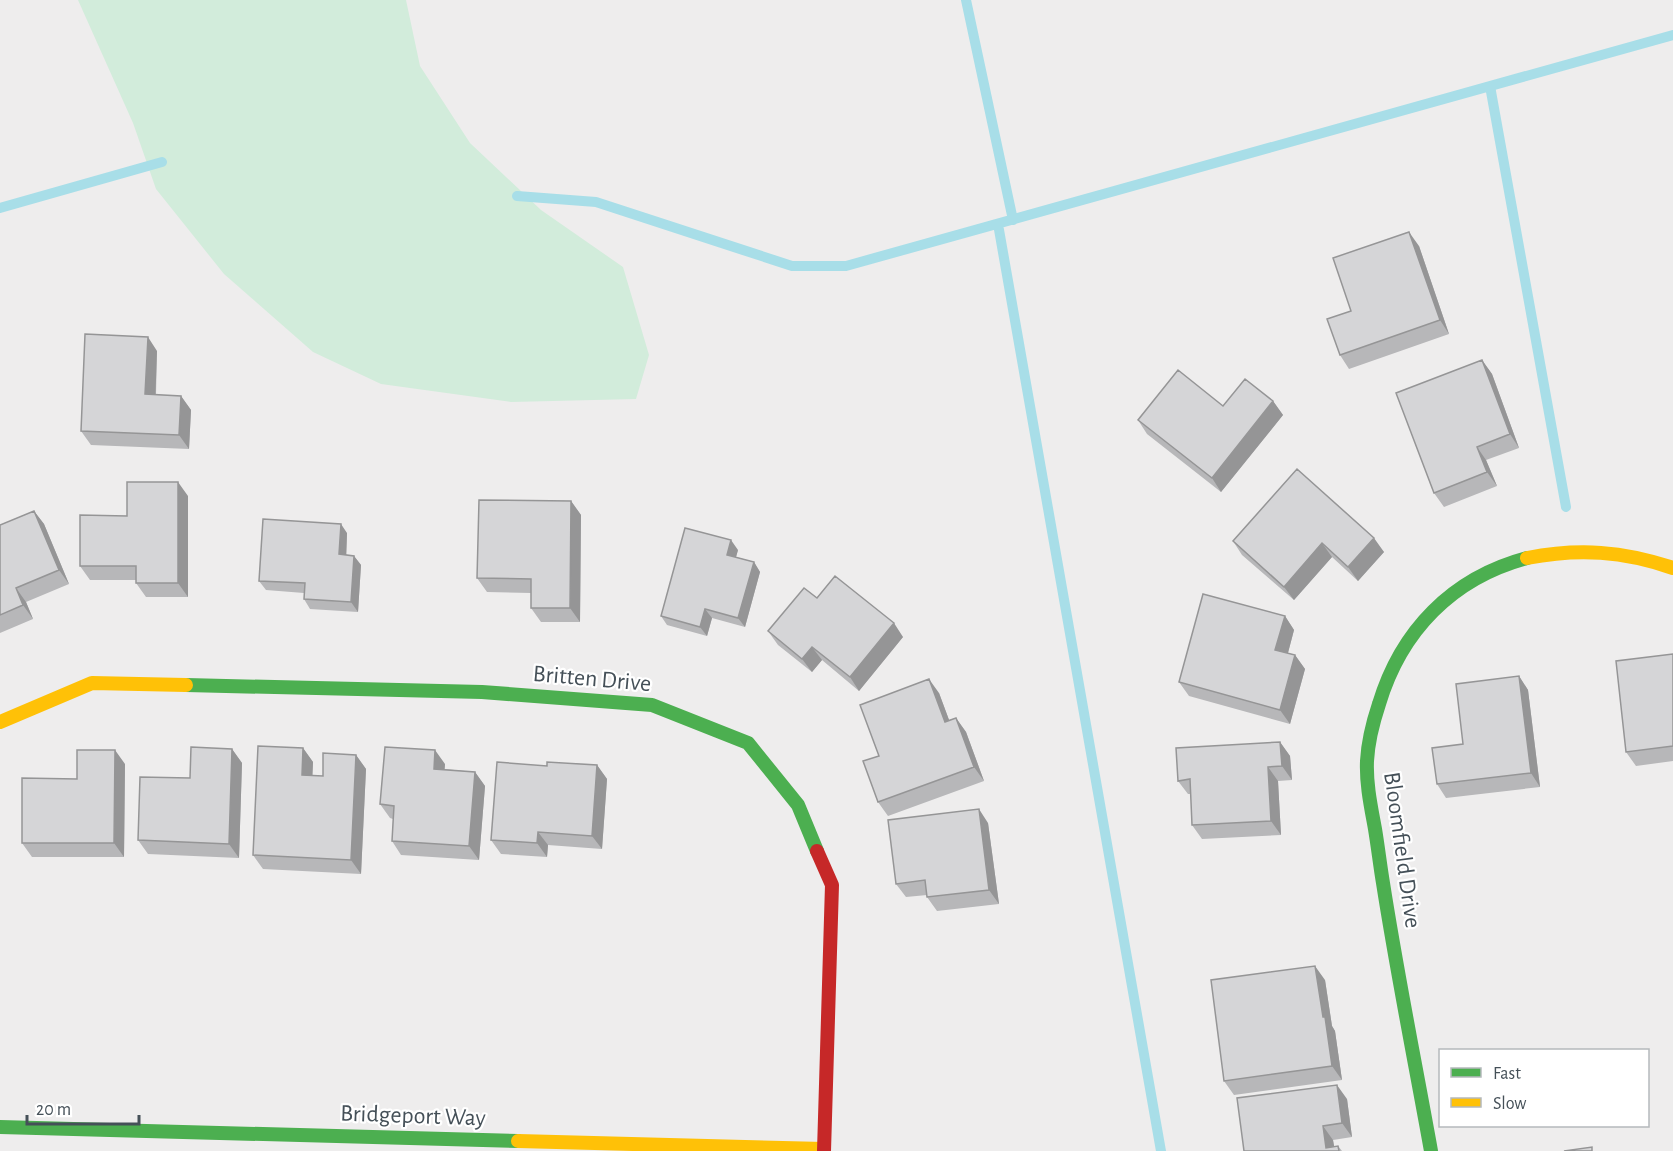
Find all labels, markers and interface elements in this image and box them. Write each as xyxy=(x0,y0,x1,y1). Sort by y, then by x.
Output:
street label: Britten Drive xyxy=(532,662,652,696)
street label: Bloomfield Drive xyxy=(1379,770,1425,930)
legend xyxy=(1439,1049,1649,1127)
text: Fast xyxy=(1493,1065,1521,1083)
scale bar xyxy=(27,1088,140,1126)
text: Slow xyxy=(1493,1095,1526,1113)
text: 20 m xyxy=(36,1101,71,1119)
street label: Bridgeport Way xyxy=(340,1101,486,1131)

